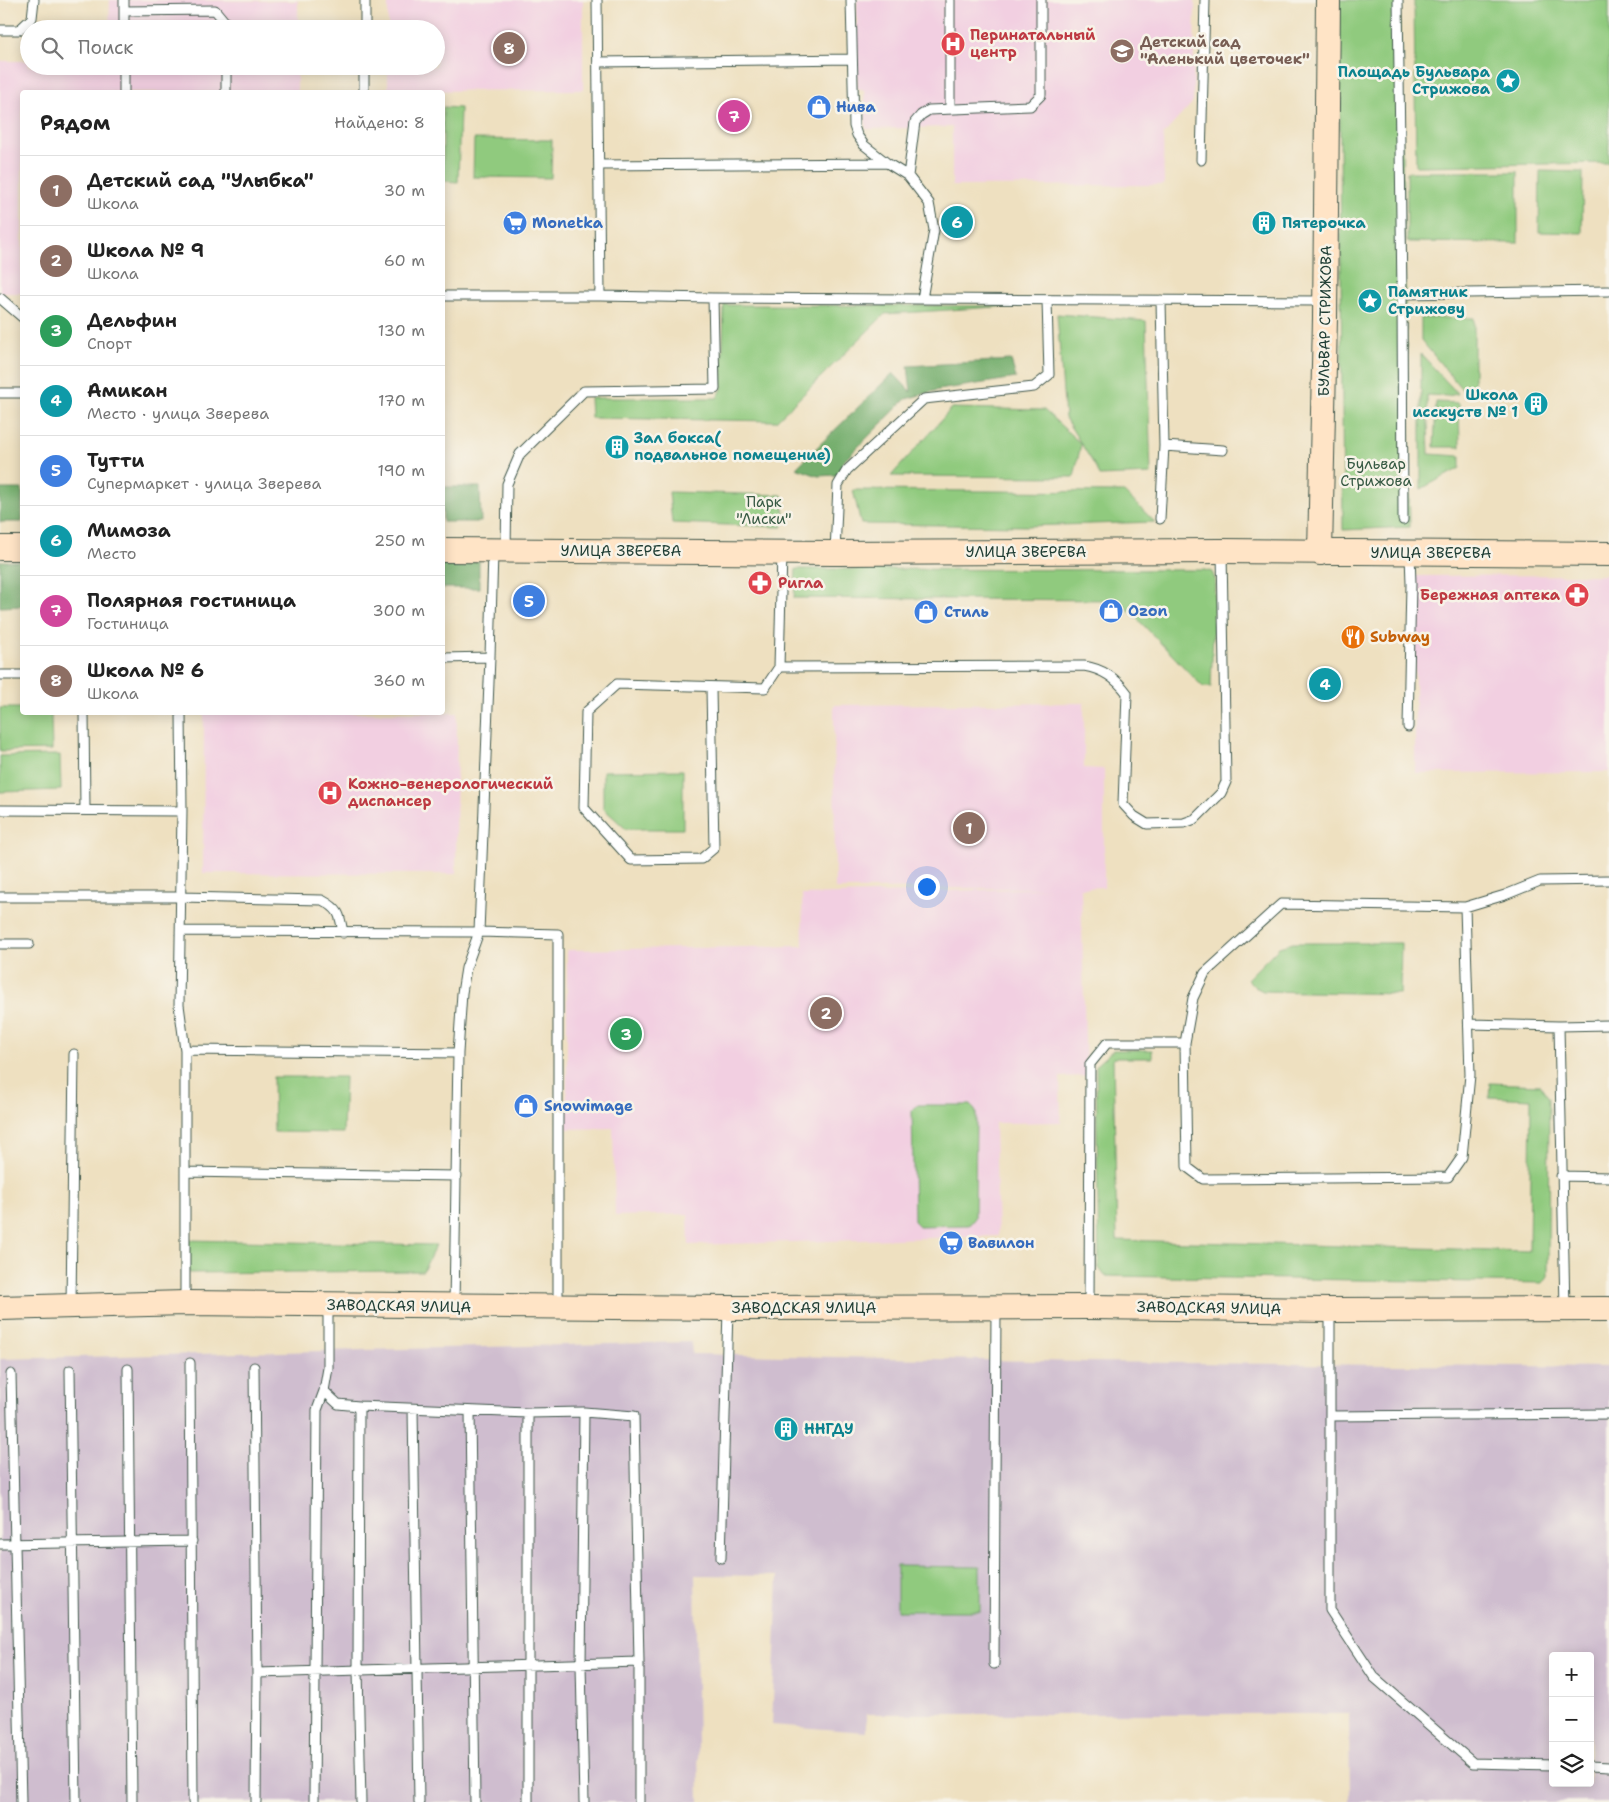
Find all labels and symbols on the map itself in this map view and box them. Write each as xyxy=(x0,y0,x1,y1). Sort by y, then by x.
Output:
place label: Перинатальный центр xyxy=(970,25,1096,62)
pin: 8 xyxy=(493,29,525,67)
hospital icon: Перинатальный центр xyxy=(940,31,966,57)
place label: Детский сад "Аленький цветочек" xyxy=(1140,32,1310,69)
school or university icon: Детский сад "Аленький цветочек" xyxy=(1109,38,1135,64)
place label: Площадь Бульвара Стрижова xyxy=(1338,62,1491,99)
place icon: Площадь Бульвара Стрижова xyxy=(1495,68,1521,94)
shop icon: Нива xyxy=(806,94,832,120)
pin: 7 xyxy=(718,97,750,135)
place label: Нива xyxy=(836,97,876,117)
pin: 6 xyxy=(941,203,973,241)
supermarket icon: Monetka xyxy=(502,210,528,236)
building icon: Пятерочка xyxy=(1251,210,1277,236)
place label: Monetka xyxy=(532,213,604,233)
place label: Пятерочка xyxy=(1282,213,1366,233)
street label: БУЛЬВАР СТРИЖОВА xyxy=(1314,245,1336,397)
place label: Памятник Стрижову xyxy=(1388,282,1468,319)
place icon: Памятник Стрижову xyxy=(1357,288,1383,314)
place label: Школа исскуств № 1 xyxy=(1412,385,1519,422)
building icon: Школа исскуств № 1 xyxy=(1523,391,1549,417)
place label: Зал бокса( подвальное помещение) xyxy=(634,428,831,465)
building icon: Зал бокса( подвальное помещение) xyxy=(604,434,630,460)
park label: Бульвар Стрижова xyxy=(1340,454,1412,491)
park label: Парк "Лиски" xyxy=(736,492,792,529)
street label: УЛИЦА ЗВЕРЕВА xyxy=(561,541,681,561)
street label: УЛИЦА ЗВЕРЕВА xyxy=(966,542,1086,562)
street label: УЛИЦА ЗВЕРЕВА xyxy=(1371,543,1491,563)
pharmacy icon: Ригла xyxy=(747,570,773,596)
place label: Ригла xyxy=(778,573,824,593)
pin: 5 xyxy=(513,582,545,620)
pharmacy icon: Бережная аптека xyxy=(1564,582,1590,608)
place label: Бережная аптека xyxy=(1420,585,1561,605)
shop icon: Ozon xyxy=(1098,598,1124,624)
shop icon: Стиль xyxy=(913,599,939,625)
place label: Ozon xyxy=(1128,601,1168,621)
place label: Стиль xyxy=(944,602,989,622)
restaurant icon: Subway xyxy=(1340,624,1366,650)
place label: Subway xyxy=(1370,627,1430,647)
pin: 4 xyxy=(1309,665,1341,703)
place label: Кожно-венерологический диспансер xyxy=(348,774,554,811)
hospital icon: Кожно-венерологический диспансер xyxy=(317,780,343,806)
pin: 1 xyxy=(953,809,985,847)
your location xyxy=(914,874,940,900)
pin: 2 xyxy=(810,994,842,1032)
pin: 3 xyxy=(610,1015,642,1053)
shop icon: Snowimage xyxy=(513,1093,539,1119)
place label: Snowimage xyxy=(544,1096,633,1116)
supermarket icon: Вавилон xyxy=(938,1230,964,1256)
place label: Вавилон xyxy=(968,1233,1035,1253)
street label: ЗАВОДСКАЯ УЛИЦА xyxy=(327,1295,472,1317)
street label: ЗАВОДСКАЯ УЛИЦА xyxy=(1137,1297,1282,1319)
street label: ЗАВОДСКАЯ УЛИЦА xyxy=(732,1298,876,1318)
building icon: ННГДУ xyxy=(773,1416,799,1442)
place label: ННГДУ xyxy=(804,1419,853,1439)

